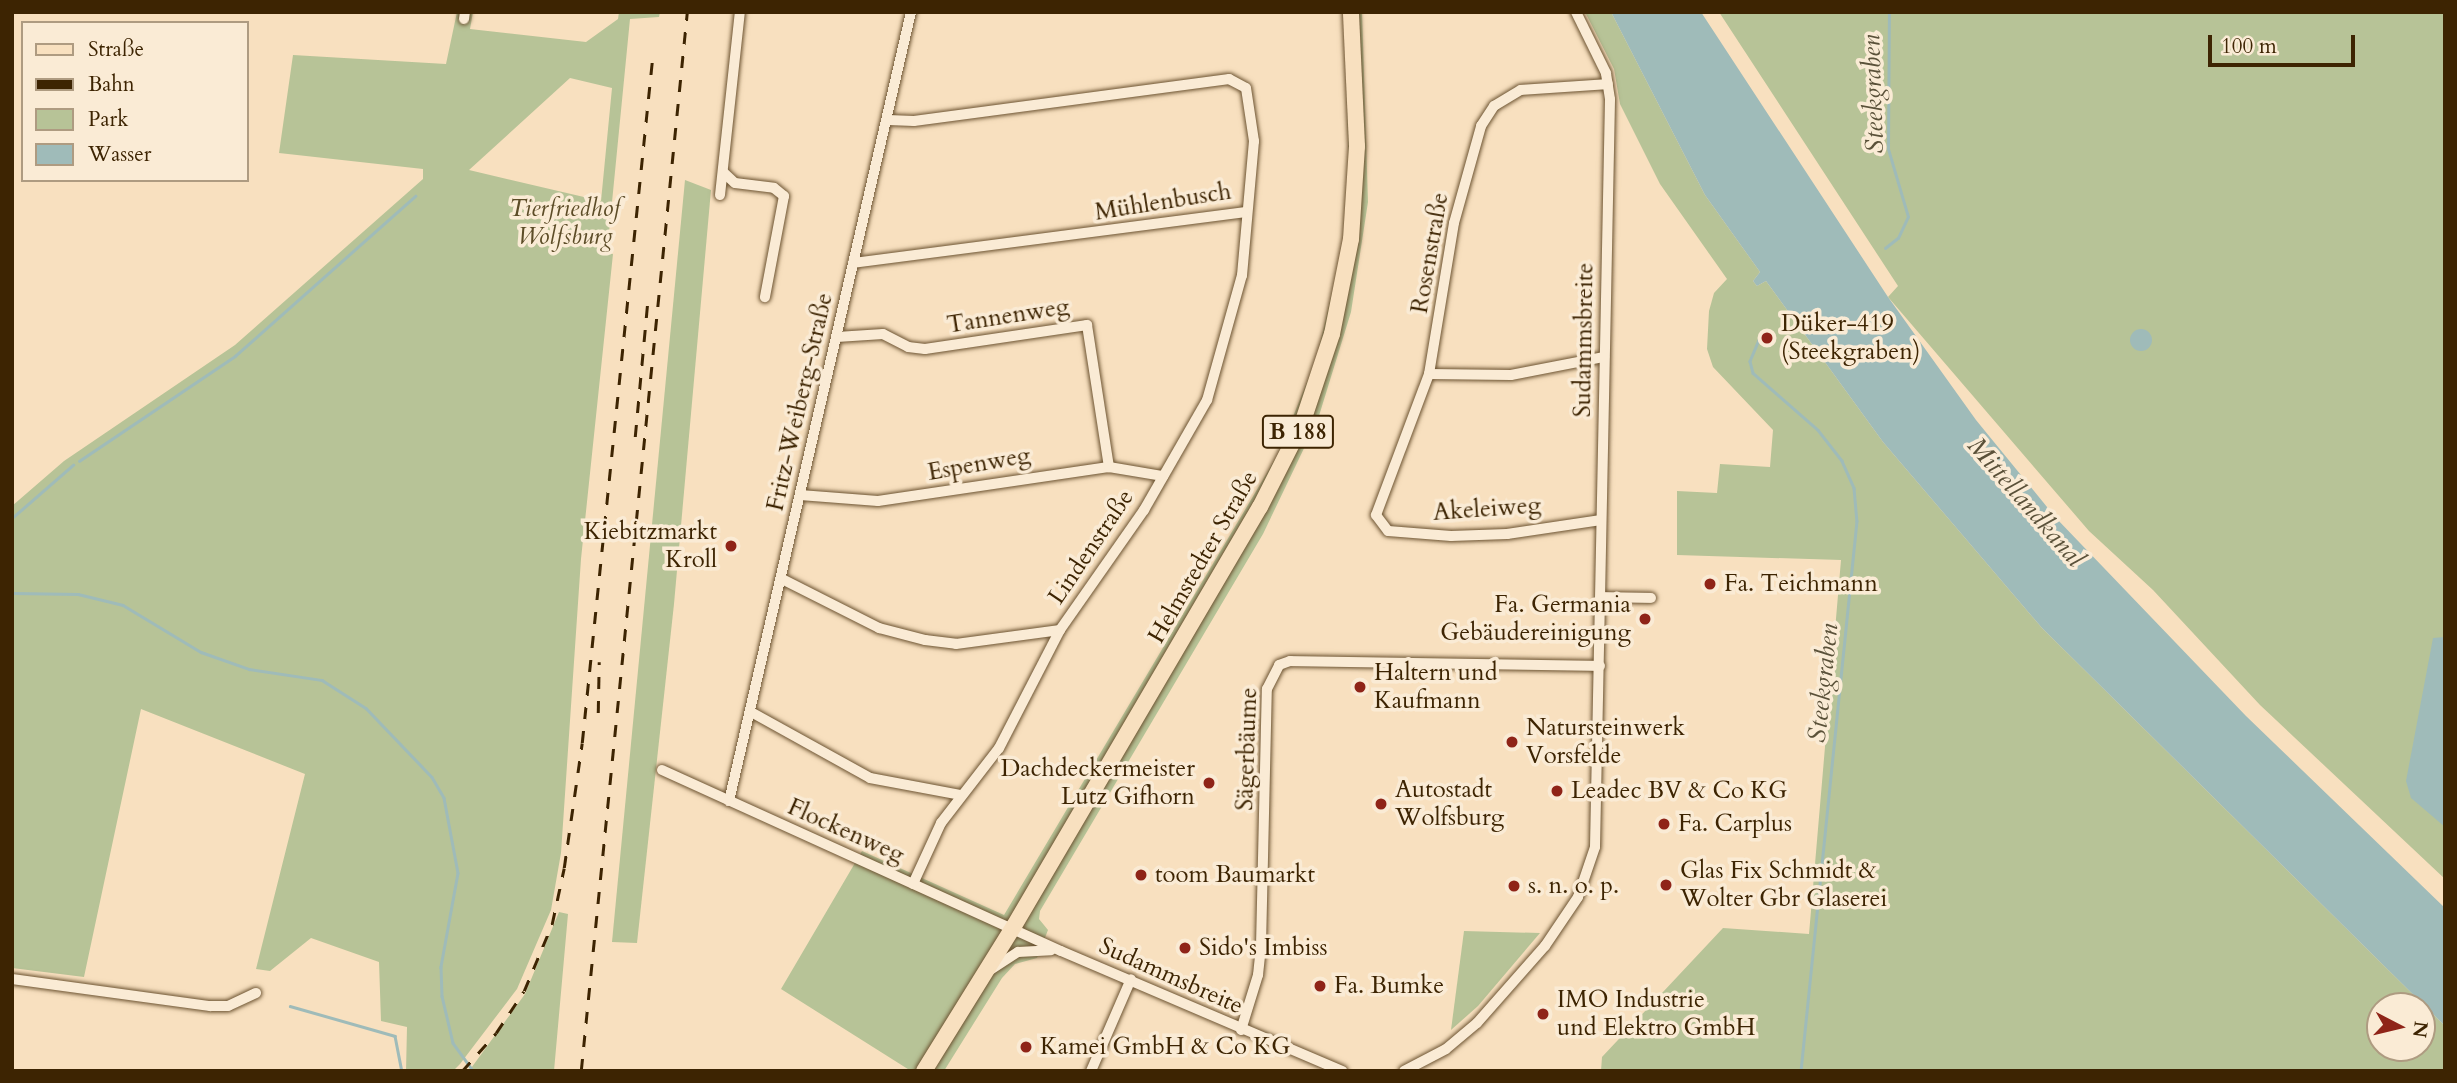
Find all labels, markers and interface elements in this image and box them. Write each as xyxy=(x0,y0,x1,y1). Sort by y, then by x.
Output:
legend xyxy=(21,21,248,182)
scale bar xyxy=(2212,21,2359,65)
text: 100 m xyxy=(2221,32,2277,61)
water label: Steekgraben xyxy=(1855,34,1891,154)
text: Straße xyxy=(88,35,144,64)
text: Bahn xyxy=(88,70,135,99)
text: Park xyxy=(88,105,128,134)
text: Wasser xyxy=(88,140,152,169)
street label: Mühlenbusch xyxy=(1093,177,1233,227)
street label: Rosenstraße xyxy=(1405,190,1455,316)
park label: Tierfriedhof Wolfsburg xyxy=(509,195,621,251)
street label: Sudammsbreite xyxy=(1568,262,1600,418)
street label: Fritz-Weiberg-Straße xyxy=(761,290,839,514)
street label: Tannenweg xyxy=(945,292,1071,340)
place label: Düker-419 (Steekgraben) xyxy=(1781,310,1920,366)
marker: Düker-419 (Steekgraben) xyxy=(1759,330,1775,346)
road number: B 188 xyxy=(1261,412,1335,452)
water label: Mittellandkanal xyxy=(1961,430,2091,574)
street label: Espenweg xyxy=(925,441,1033,487)
street label: Helmstedter Straße xyxy=(1142,466,1264,648)
street label: Lindenstraße xyxy=(1042,484,1140,610)
street label: Akeleiweg xyxy=(1432,491,1542,527)
place label: Kiebitzmarkt Kroll xyxy=(584,518,717,574)
marker: Kiebitzmarkt Kroll xyxy=(723,538,739,554)
place label: Fa. Teichmann xyxy=(1724,570,1878,598)
marker: Fa. Teichmann xyxy=(1702,576,1718,592)
place label: Fa. Germania Gebäudereinigung xyxy=(1440,591,1631,647)
marker: Fa. Germania Gebäudereinigung xyxy=(1637,611,1653,627)
water label: Steekgraben xyxy=(1801,622,1845,744)
place label: Haltern und Kaufmann xyxy=(1374,659,1497,715)
marker: Haltern und Kaufmann xyxy=(1352,679,1368,695)
street label: Sägerbäume xyxy=(1230,687,1264,811)
place label: Natursteinwerk Vorsfelde xyxy=(1526,714,1685,770)
marker: Natursteinwerk Vorsfelde xyxy=(1504,734,1520,750)
place label: Dachdeckermeister Lutz Gifhorn xyxy=(1001,755,1195,811)
marker: Dachdeckermeister Lutz Gifhorn xyxy=(1201,775,1217,791)
place label: Autostadt Wolfsburg xyxy=(1395,776,1504,832)
place label: Leadec BV & Co KG xyxy=(1571,777,1787,805)
marker: Leadec BV & Co KG xyxy=(1549,783,1565,799)
street label: Flockenweg xyxy=(783,792,909,870)
marker: Autostadt Wolfsburg xyxy=(1373,796,1389,812)
place label: Fa. Carplus xyxy=(1678,810,1792,838)
marker: Fa. Carplus xyxy=(1656,816,1672,832)
place label: Glas Fix Schmidt & Wolter Gbr Glaserei xyxy=(1680,857,1887,913)
place label: toom Baumarkt xyxy=(1155,861,1315,889)
marker: toom Baumarkt xyxy=(1133,867,1149,883)
place label: s. n. o. p. xyxy=(1528,872,1619,900)
marker: Glas Fix Schmidt & Wolter Gbr Glaserei xyxy=(1658,877,1674,893)
marker: s. n. o. p. xyxy=(1506,878,1522,894)
street label: Sudammsbreite xyxy=(1094,931,1248,1021)
place label: Sido's Imbiss xyxy=(1199,934,1328,962)
marker: Sido's Imbiss xyxy=(1177,940,1193,956)
place label: Fa. Bumke xyxy=(1334,972,1444,1000)
marker: Fa. Bumke xyxy=(1312,978,1328,994)
place label: IMO Industrie und Elektro GmbH xyxy=(1557,986,1756,1042)
north arrow xyxy=(2366,992,2436,1062)
marker: IMO Industrie und Elektro GmbH xyxy=(1535,1006,1551,1022)
text: N xyxy=(2406,1020,2434,1039)
place label: Kamei GmbH & Co KG xyxy=(1040,1033,1290,1061)
marker: Kamei GmbH & Co KG xyxy=(1018,1039,1034,1055)

